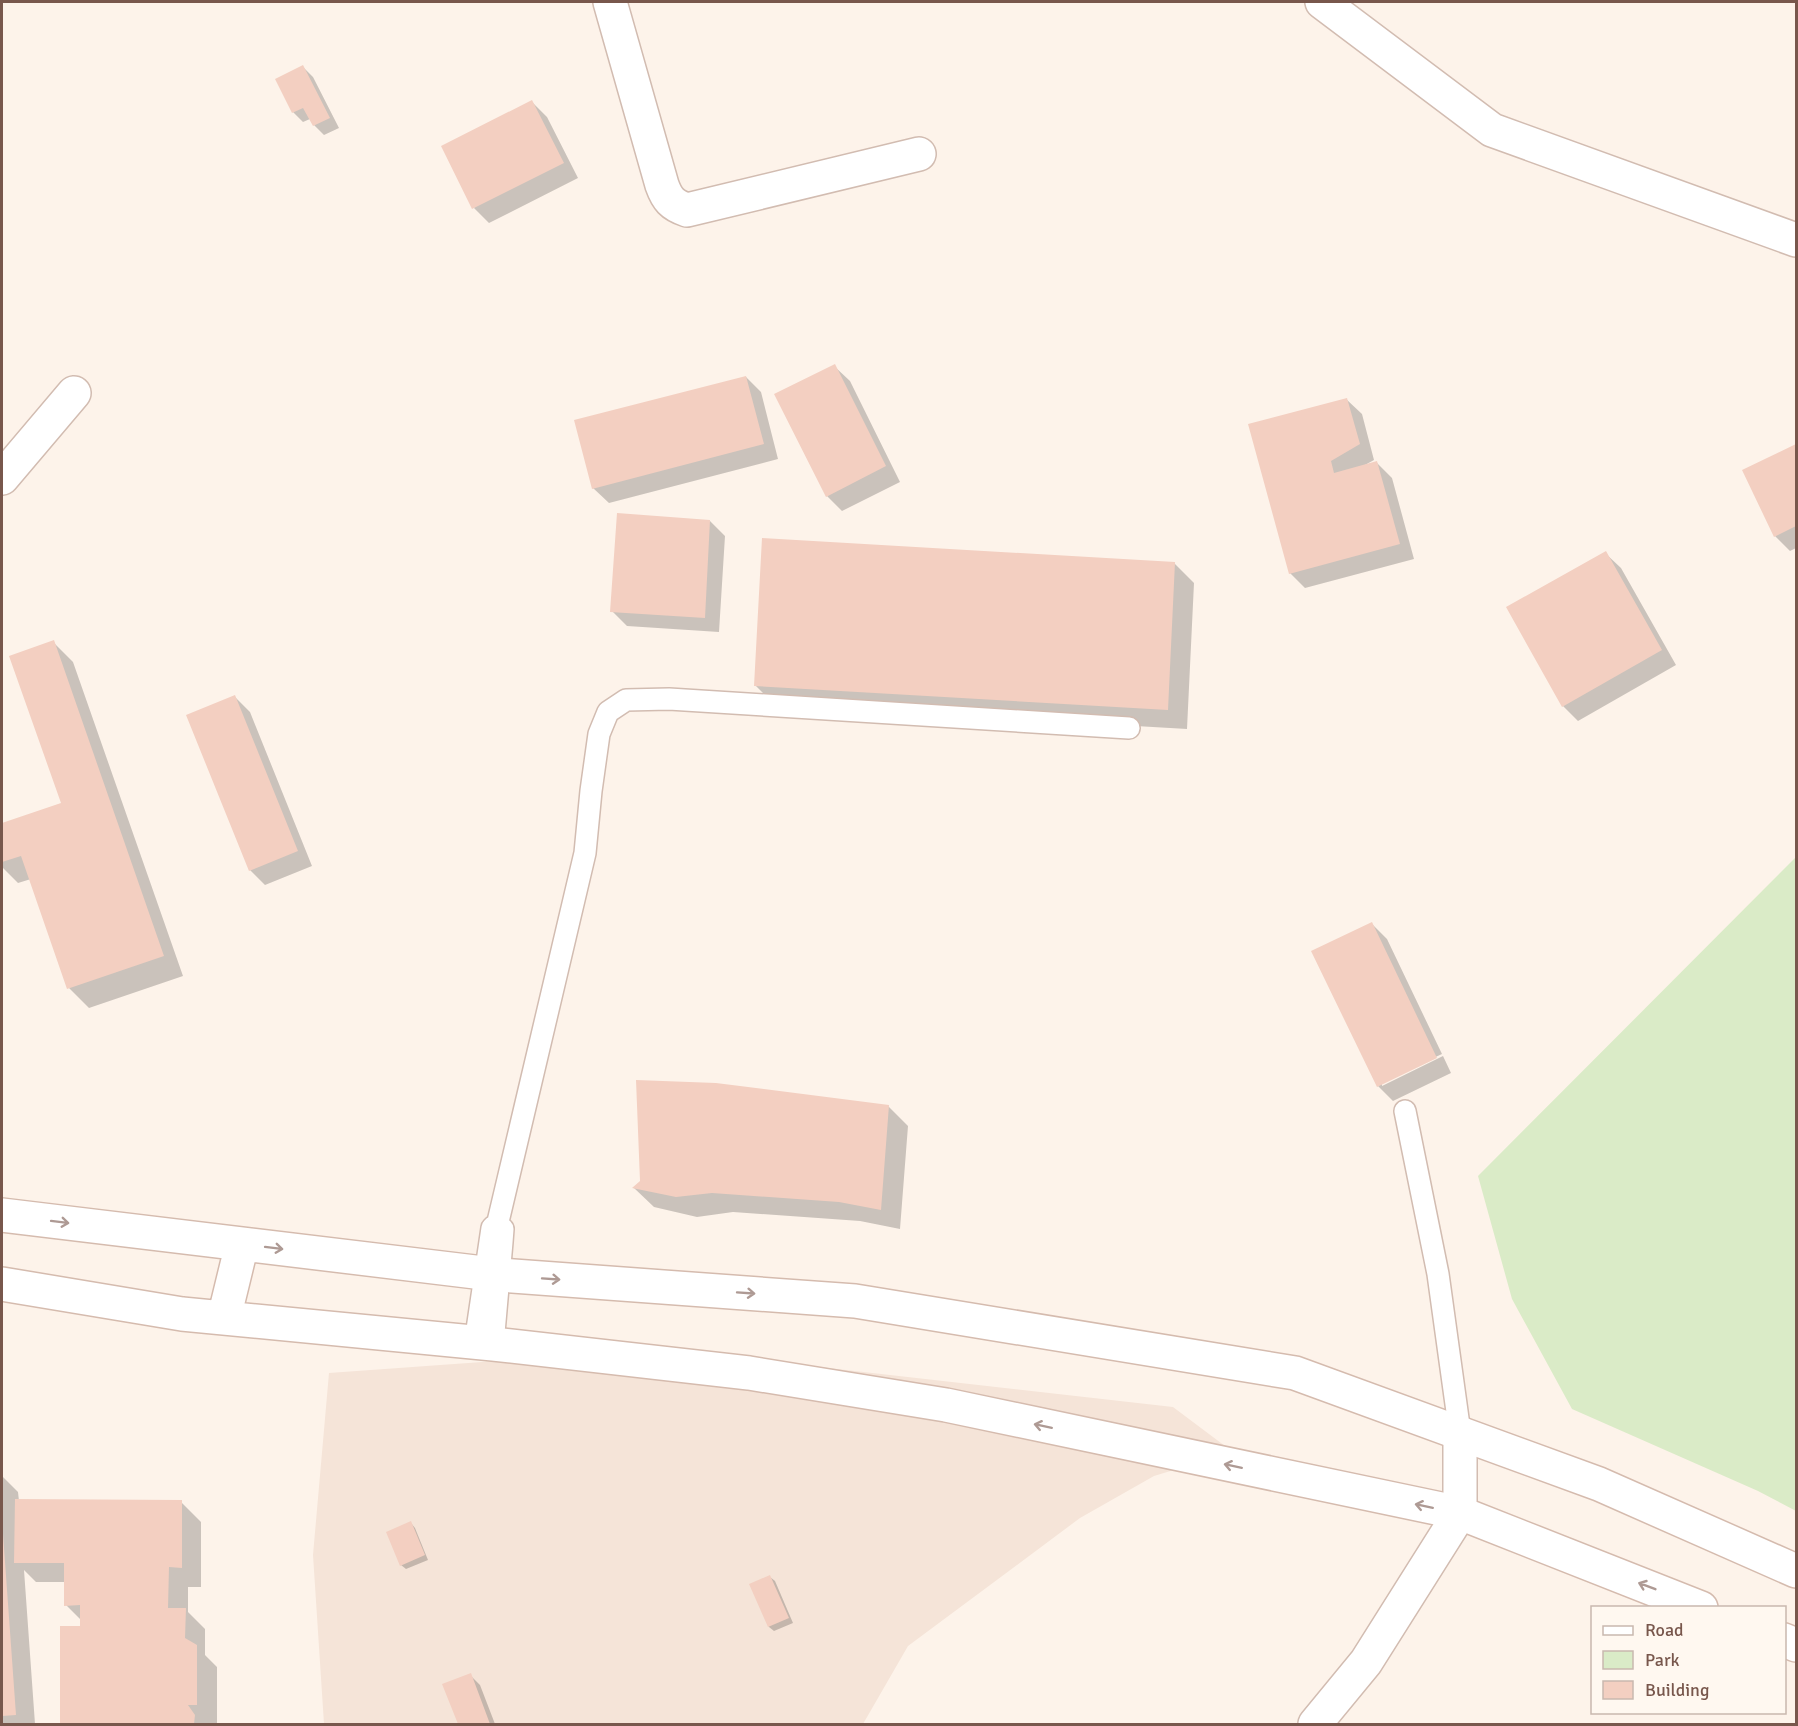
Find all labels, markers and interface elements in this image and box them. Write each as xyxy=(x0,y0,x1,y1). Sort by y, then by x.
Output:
one-way arrow xyxy=(49,1217,69,1228)
one-way arrow xyxy=(264,1243,283,1254)
one-way arrow xyxy=(541,1274,561,1285)
one-way arrow xyxy=(735,1288,755,1299)
one-way arrow xyxy=(1033,1420,1053,1431)
one-way arrow xyxy=(1224,1460,1244,1471)
one-way arrow xyxy=(1415,1500,1435,1511)
one-way arrow xyxy=(1638,1580,1657,1591)
legend xyxy=(1591,1606,1786,1714)
text: Road xyxy=(1645,1619,1684,1641)
text: Park xyxy=(1645,1649,1680,1671)
text: Building xyxy=(1645,1679,1709,1701)

